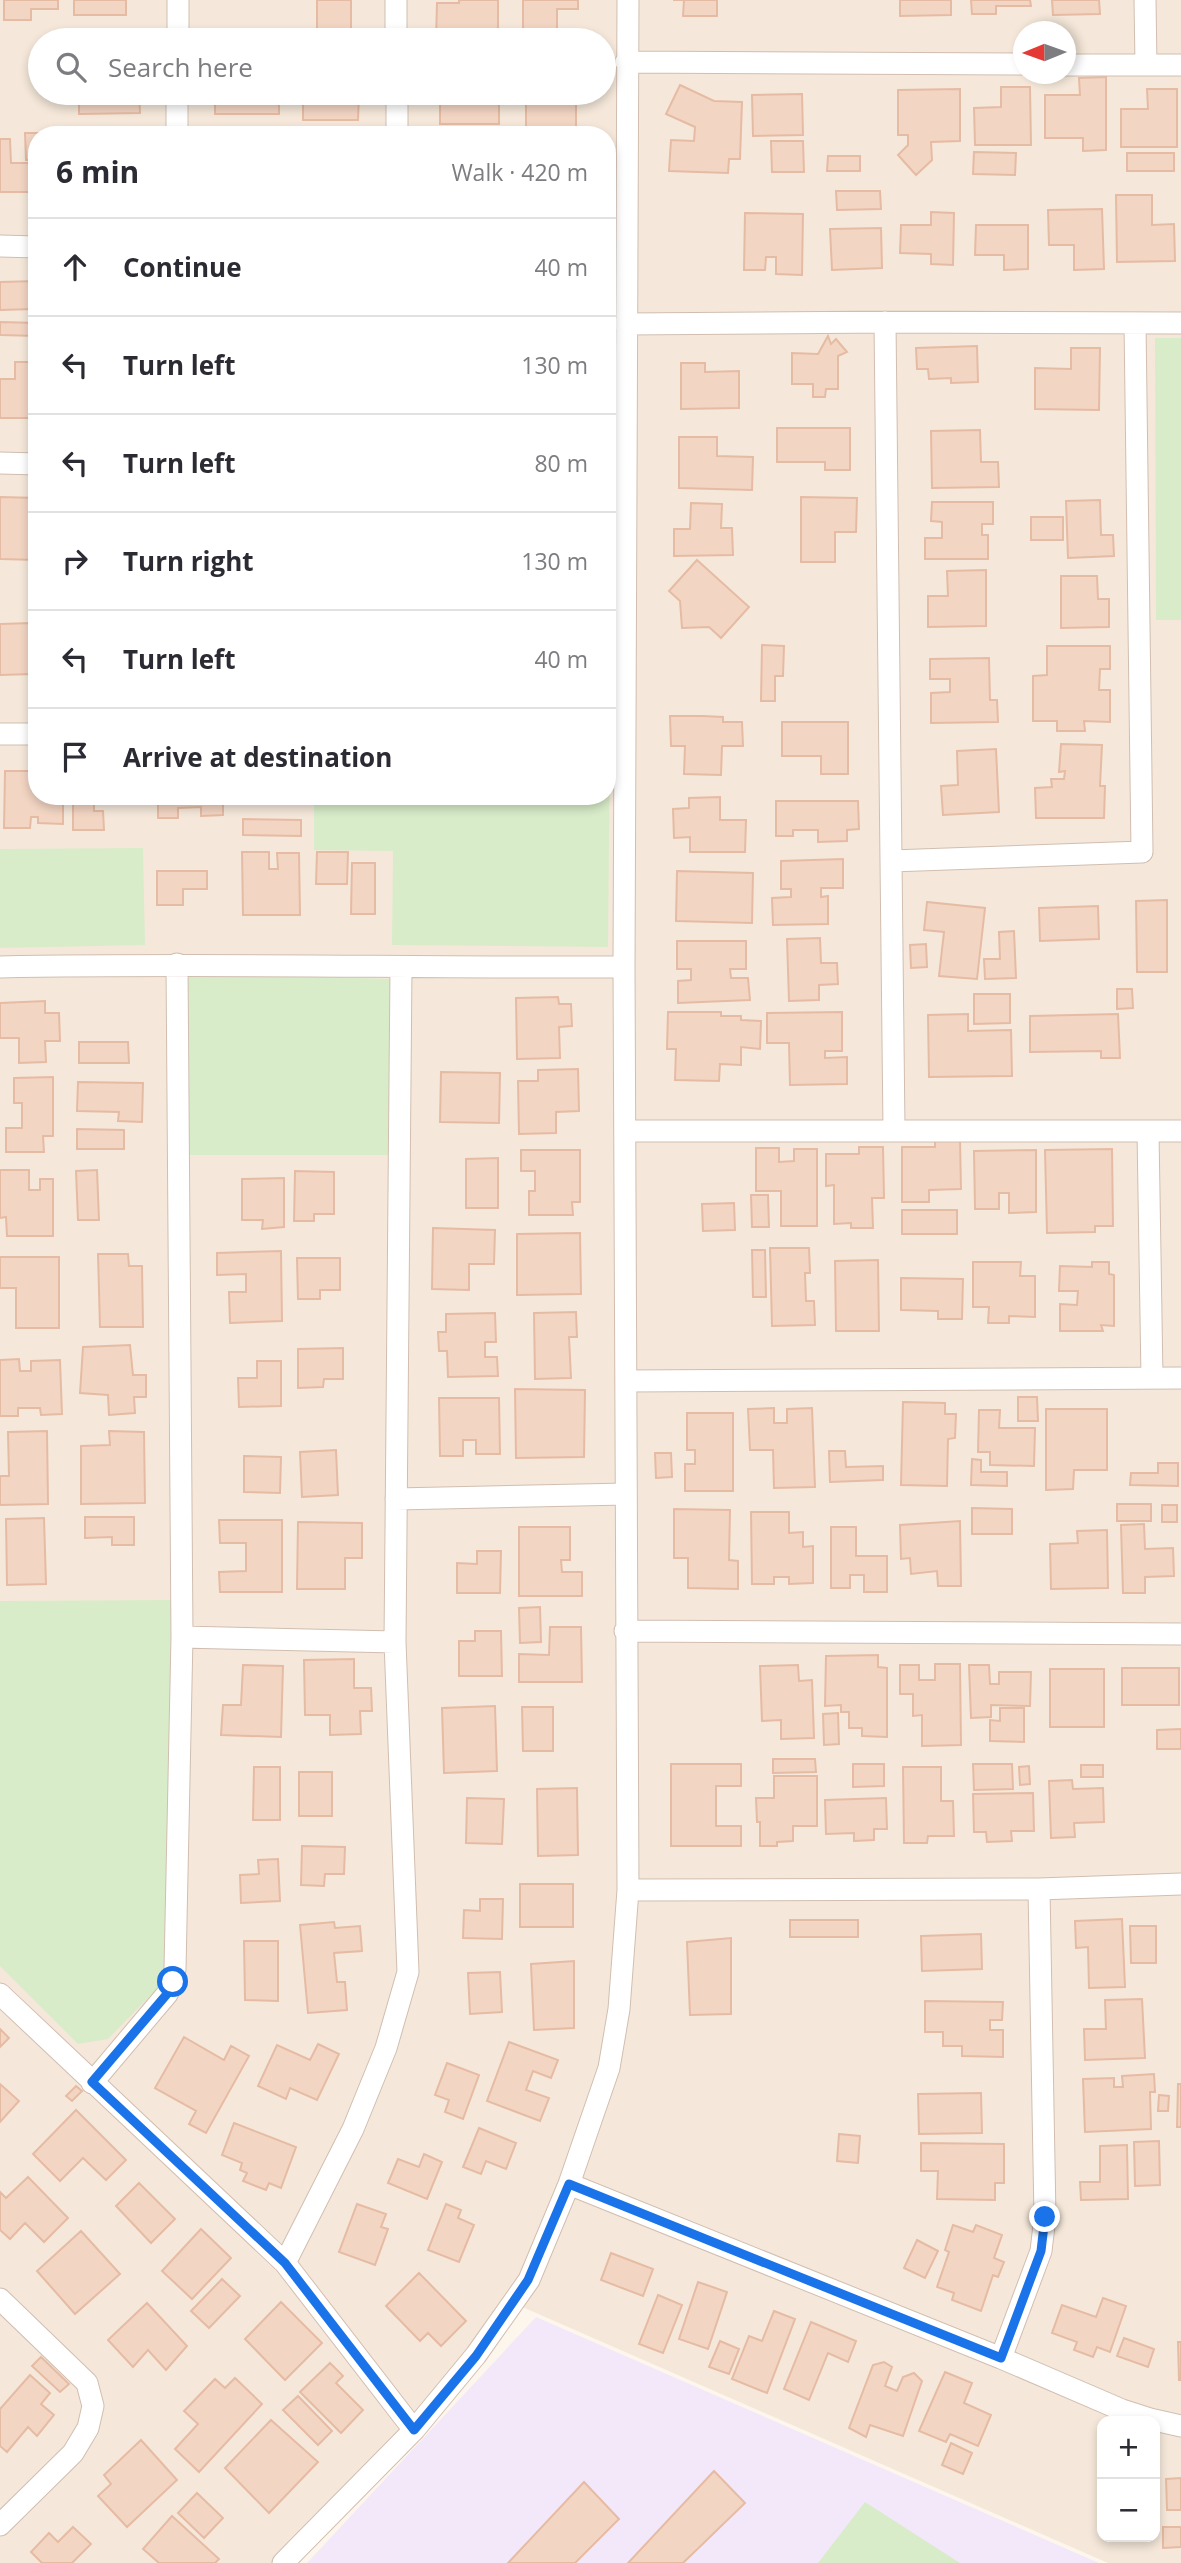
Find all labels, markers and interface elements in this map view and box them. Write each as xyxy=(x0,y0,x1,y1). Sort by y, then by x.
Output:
north arrow xyxy=(1013,21,1076,84)
search box xyxy=(28,28,616,105)
icon: search xyxy=(52,48,90,86)
text: Search here xyxy=(108,49,253,85)
text: 6 min xyxy=(56,151,139,192)
text: Walk · 420 m xyxy=(451,156,588,188)
icon: ahead xyxy=(56,248,94,286)
text: Continue xyxy=(123,249,242,285)
text: 40 m xyxy=(534,251,588,283)
icon: left xyxy=(56,346,94,384)
text: Turn left xyxy=(123,347,235,383)
text: 130 m xyxy=(521,349,588,381)
icon: left xyxy=(56,444,94,482)
text: Turn left xyxy=(123,445,235,481)
text: 80 m xyxy=(534,447,588,479)
icon: right xyxy=(56,542,94,580)
text: Turn right xyxy=(123,543,254,579)
text: 130 m xyxy=(521,545,588,577)
icon: left xyxy=(56,640,94,678)
text: Turn left xyxy=(123,641,235,677)
text: 40 m xyxy=(534,643,588,675)
icon: arrive xyxy=(56,738,94,776)
text: Arrive at destination xyxy=(123,739,392,775)
route start xyxy=(157,1966,188,1997)
route end xyxy=(1029,2201,1060,2232)
map controls xyxy=(1097,2416,1160,2542)
button: + xyxy=(1097,2416,1160,2479)
button: − xyxy=(1097,2479,1160,2542)

